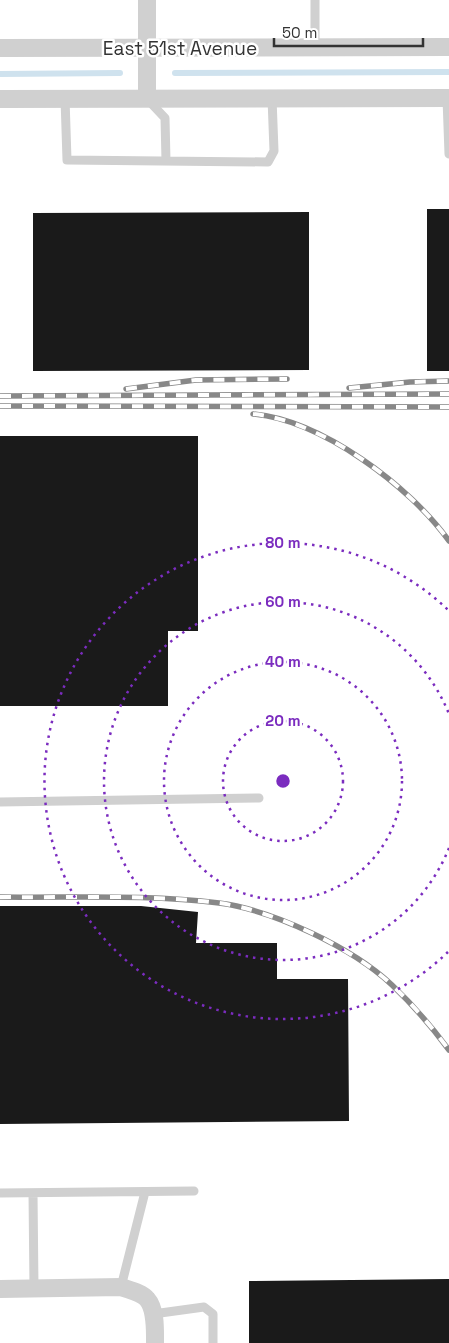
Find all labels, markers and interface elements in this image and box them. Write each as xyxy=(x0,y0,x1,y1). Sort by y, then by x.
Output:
scale bar xyxy=(274,15,423,47)
text: 50 m xyxy=(282,23,317,42)
street label: East 51st Avenue xyxy=(103,36,257,61)
text: 80 m xyxy=(265,533,301,552)
text: 60 m xyxy=(265,592,301,611)
text: 40 m xyxy=(265,652,301,671)
text: 20 m xyxy=(265,711,301,730)
centre of rings xyxy=(274,772,292,790)

